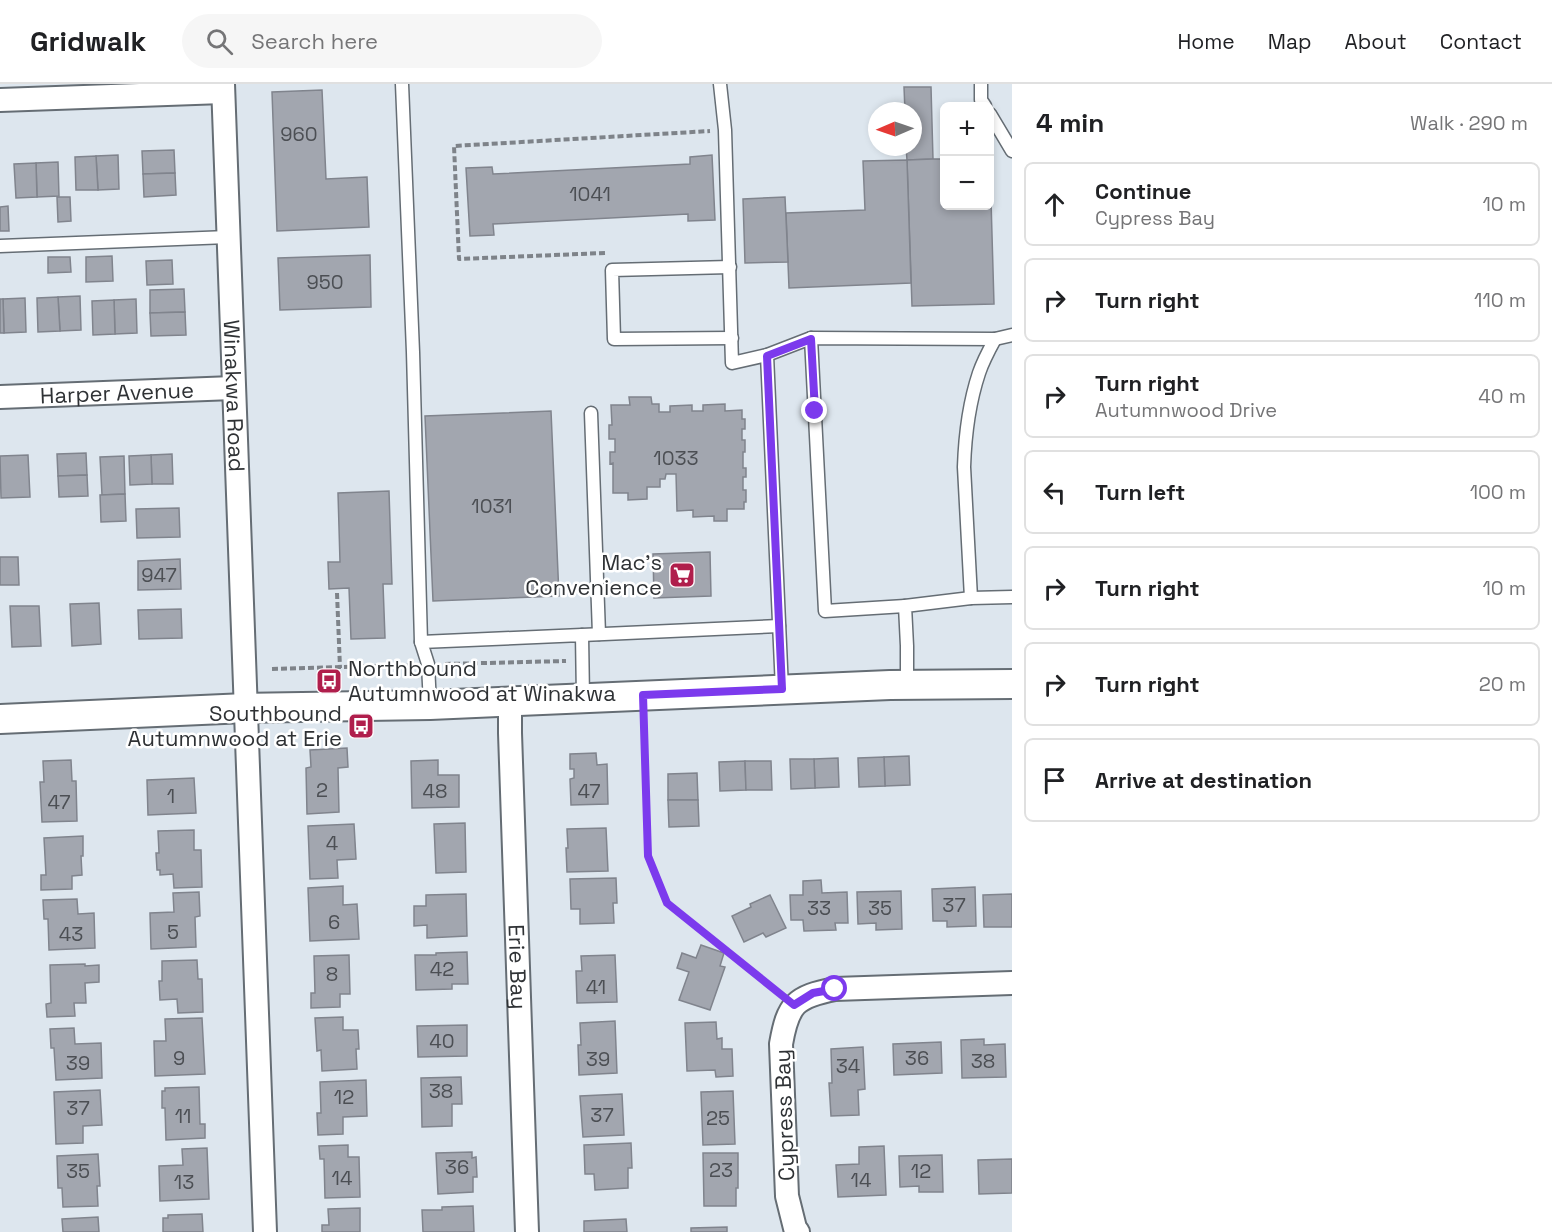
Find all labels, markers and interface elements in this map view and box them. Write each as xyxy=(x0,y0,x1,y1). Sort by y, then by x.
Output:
search box xyxy=(182,14,602,68)
text: Gridwalk xyxy=(30,23,146,59)
icon: search xyxy=(203,25,236,58)
text: Search here xyxy=(251,27,378,55)
text: Home xyxy=(1177,28,1235,55)
text: Map xyxy=(1268,28,1312,55)
text: About xyxy=(1345,28,1407,55)
text: Contact xyxy=(1440,28,1522,55)
north arrow xyxy=(868,102,922,156)
map controls xyxy=(940,102,994,210)
button: + xyxy=(940,102,994,156)
text: 4 min xyxy=(1036,106,1104,140)
text: Walk · 290 m xyxy=(1410,110,1528,136)
house number: 960 xyxy=(280,121,318,147)
button: − xyxy=(940,156,994,210)
text: Continue xyxy=(1095,177,1191,205)
house number: 1041 xyxy=(569,181,611,207)
icon: ahead xyxy=(1038,188,1071,221)
text: 10 m xyxy=(1482,191,1526,217)
text: Cypress Bay xyxy=(1095,205,1215,231)
house number: 950 xyxy=(306,269,344,295)
icon: right xyxy=(1038,284,1071,317)
text: Turn right xyxy=(1095,286,1200,314)
text: 110 m xyxy=(1474,287,1526,313)
street label: Winakwa Road xyxy=(218,319,251,472)
text: Turn right xyxy=(1095,369,1200,397)
street label: Harper Avenue xyxy=(39,376,194,409)
icon: right xyxy=(1038,380,1071,413)
text: 40 m xyxy=(1478,383,1526,409)
route end xyxy=(801,397,827,423)
text: Autumnwood Drive xyxy=(1095,397,1277,423)
house number: 1033 xyxy=(653,445,699,471)
icon: left xyxy=(1038,476,1071,509)
text: Turn left xyxy=(1095,478,1185,506)
text: 100 m xyxy=(1470,479,1526,505)
house number: 1031 xyxy=(471,493,513,519)
place label: Mac's Convenience xyxy=(525,548,662,601)
supermarket icon: Mac's Convenience xyxy=(667,560,697,590)
house number: 947 xyxy=(141,562,177,588)
icon: right xyxy=(1038,572,1071,605)
text: Turn right xyxy=(1095,574,1200,602)
text: 10 m xyxy=(1482,575,1526,601)
place label: Northbound Autumnwood at Winakwa xyxy=(348,654,616,707)
bus stop icon: Northbound Autumnwood at Winakwa xyxy=(314,666,344,696)
icon: right xyxy=(1038,668,1071,701)
text: Turn right xyxy=(1095,670,1200,698)
text: 20 m xyxy=(1479,671,1526,697)
place label: Southbound Autumnwood at Erie xyxy=(128,699,342,752)
bus stop icon: Southbound Autumnwood at Erie xyxy=(346,711,376,741)
icon: arrive xyxy=(1038,764,1071,797)
text: Arrive at destination xyxy=(1095,766,1312,794)
house number: 2 xyxy=(316,777,328,803)
house number: 48 xyxy=(423,778,447,804)
house number: 47 xyxy=(577,778,601,804)
house number: 1 xyxy=(167,783,175,809)
house number: 47 xyxy=(47,789,71,815)
house number: 4 xyxy=(326,830,338,856)
house number: 37 xyxy=(942,892,966,918)
house number: 33 xyxy=(807,895,831,921)
house number: 35 xyxy=(868,895,892,921)
house number: 6 xyxy=(328,909,340,935)
house number: 5 xyxy=(167,919,179,945)
house number: 43 xyxy=(59,921,83,947)
street label: Erie Bay xyxy=(503,924,533,1010)
house number: 42 xyxy=(430,956,454,982)
house number: 8 xyxy=(326,961,338,987)
house number: 41 xyxy=(586,974,606,1000)
route start xyxy=(821,975,847,1001)
house number: 40 xyxy=(429,1028,455,1054)
house number: 9 xyxy=(173,1045,185,1071)
house number: 36 xyxy=(905,1045,929,1071)
house number: 39 xyxy=(586,1046,610,1072)
house number: 38 xyxy=(971,1048,995,1074)
street label: Cypress Bay xyxy=(768,1049,800,1181)
house number: 39 xyxy=(66,1050,90,1076)
house number: 34 xyxy=(836,1053,860,1079)
house number: 38 xyxy=(429,1078,453,1104)
house number: 12 xyxy=(334,1084,354,1110)
house number: 37 xyxy=(66,1095,90,1121)
house number: 37 xyxy=(590,1102,614,1128)
house number: 11 xyxy=(175,1103,191,1129)
house number: 25 xyxy=(706,1105,730,1131)
house number: 36 xyxy=(445,1154,469,1180)
house number: 23 xyxy=(709,1157,733,1183)
house number: 35 xyxy=(66,1158,90,1184)
house number: 12 xyxy=(911,1158,931,1184)
house number: 14 xyxy=(332,1165,352,1191)
house number: 14 xyxy=(851,1167,871,1193)
house number: 13 xyxy=(174,1169,194,1195)

